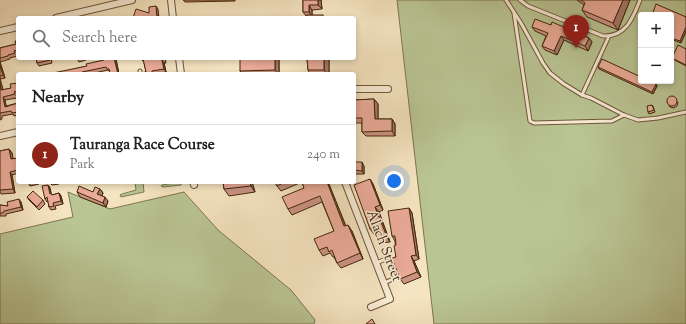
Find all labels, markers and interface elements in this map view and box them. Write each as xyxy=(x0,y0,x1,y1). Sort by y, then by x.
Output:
map controls xyxy=(638,12,674,84)
button: + xyxy=(638,12,674,48)
pin: 1 xyxy=(563,15,589,48)
search box xyxy=(16,16,356,60)
icon: search xyxy=(30,27,52,49)
text: Search here xyxy=(62,28,137,49)
button: − xyxy=(638,48,674,84)
text: Nearby xyxy=(32,86,84,110)
text: Tauranga Race Course xyxy=(70,135,215,156)
text: 1 xyxy=(43,146,47,164)
text: 240 m xyxy=(307,146,340,164)
text: Park xyxy=(70,156,95,174)
your location xyxy=(384,171,404,191)
street label: Alach Street xyxy=(360,207,406,285)

